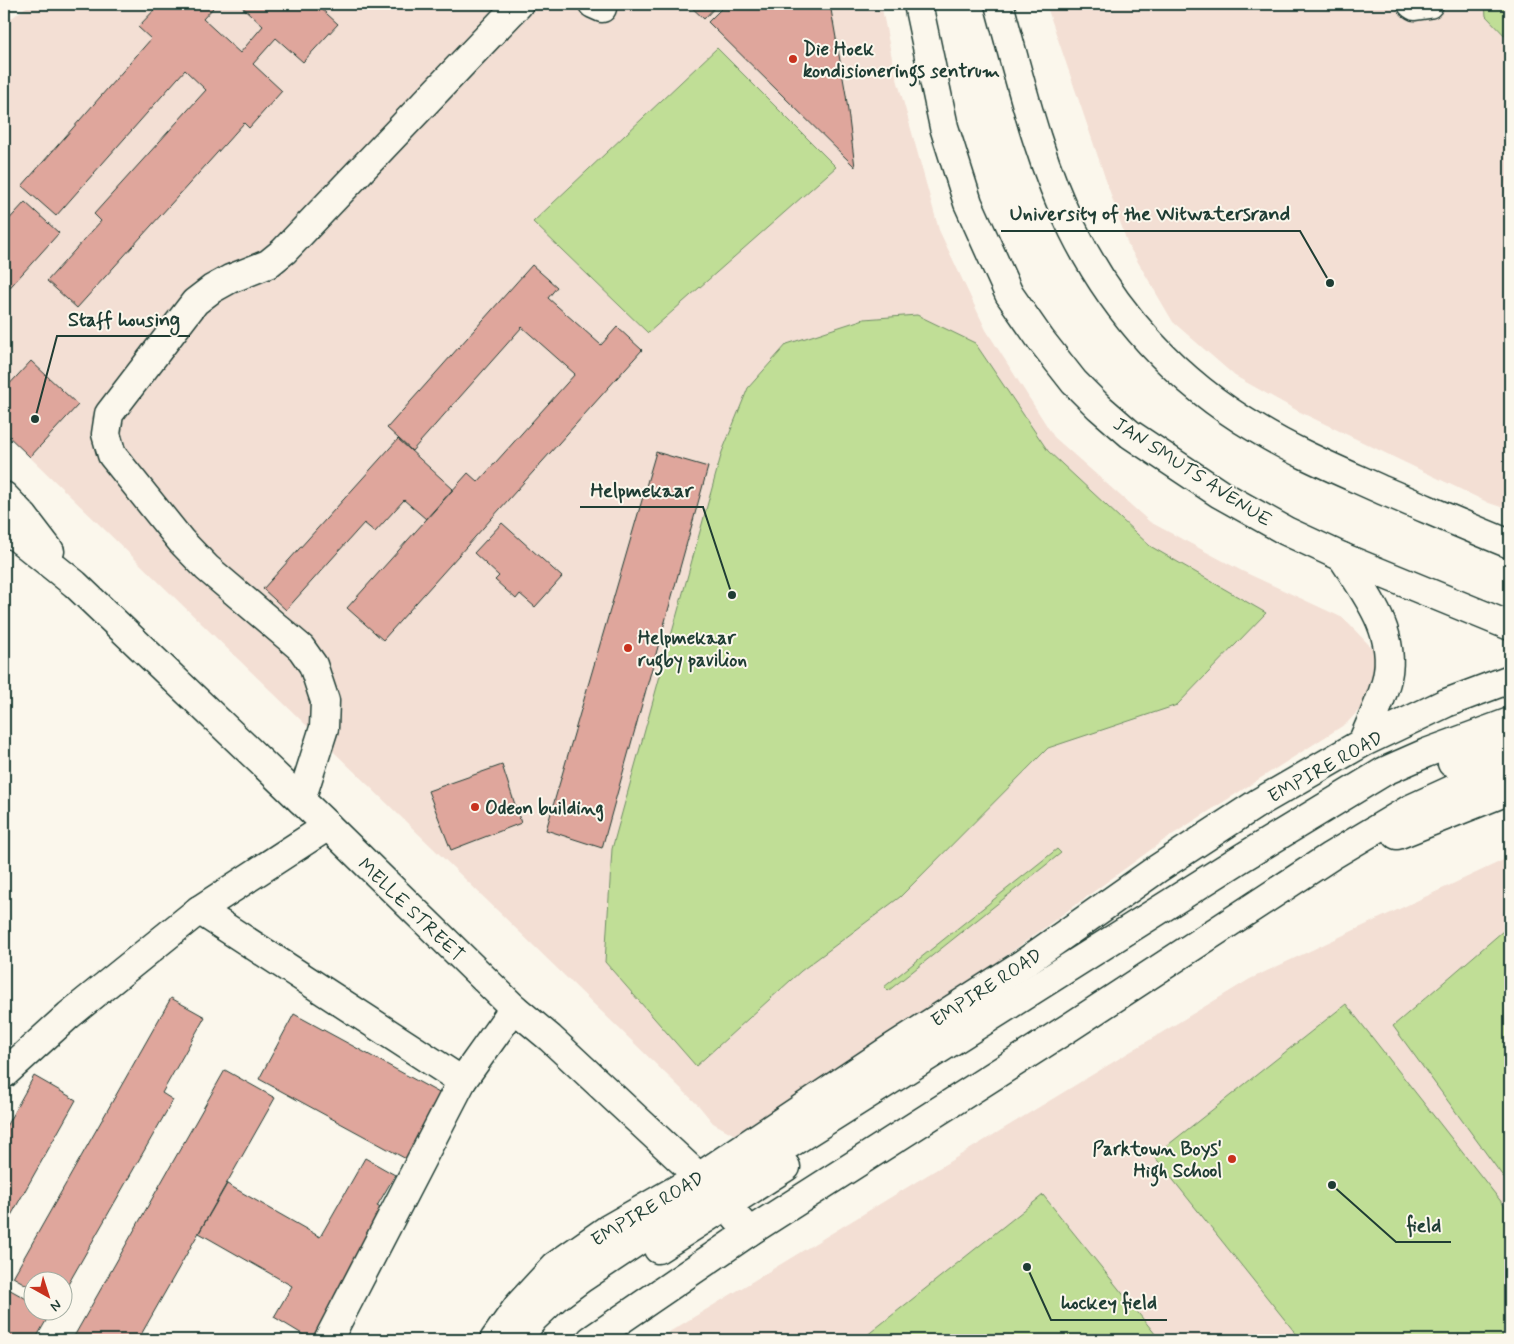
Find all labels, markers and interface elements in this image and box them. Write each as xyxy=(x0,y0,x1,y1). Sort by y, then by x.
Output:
place label: Die Hoek kondisionerings sentrum xyxy=(803,37,1000,87)
marker: Die Hoek kondisionerings sentrum xyxy=(787,53,799,65)
callout: University of the Witwatersrand xyxy=(1001,196,1300,231)
text: University of the Witwatersrand xyxy=(1010,201,1290,228)
callout: Staff housing xyxy=(57,301,190,336)
text: Staff housing xyxy=(68,307,180,336)
street label: JAN SMUTS AVENUE xyxy=(1108,412,1276,533)
callout: Helpmekaar xyxy=(580,472,703,507)
text: Helpmekaar xyxy=(590,478,694,505)
place label: Helpmekaar rugby pavilion xyxy=(638,626,747,676)
marker: Helpmekaar rugby pavilion xyxy=(622,642,634,654)
street label: EMPIRE ROAD xyxy=(1264,725,1388,809)
place label: Odeon building xyxy=(485,796,604,822)
marker: Odeon building xyxy=(469,801,481,813)
street label: MELLE STREET xyxy=(352,853,470,967)
street label: EMPIRE ROAD xyxy=(926,943,1047,1033)
place label: Parktown Boys' High School xyxy=(1092,1137,1222,1187)
marker: Parktown Boys' High School xyxy=(1226,1153,1238,1165)
street label: EMPIRE ROAD xyxy=(587,1166,709,1253)
callout: field xyxy=(1396,1207,1451,1242)
text: field xyxy=(1406,1213,1441,1240)
north arrow xyxy=(22,1272,72,1322)
callout: hockey field xyxy=(1051,1285,1167,1320)
text: hockey field xyxy=(1061,1290,1157,1317)
text: N xyxy=(46,1295,65,1315)

